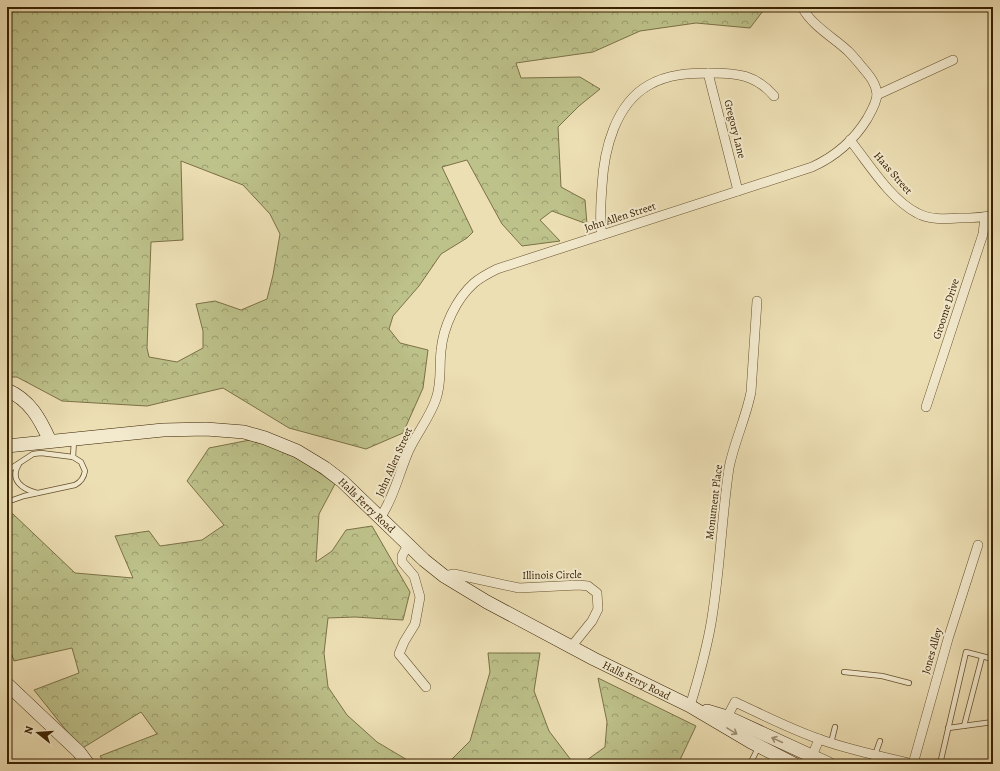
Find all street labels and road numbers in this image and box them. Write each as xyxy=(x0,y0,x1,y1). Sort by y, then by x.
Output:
street label: Gregory Lane xyxy=(720,98,750,160)
street label: Haas Street xyxy=(870,148,916,198)
street label: John Allen Street xyxy=(582,198,658,236)
street label: Groome Drive xyxy=(929,277,963,341)
street label: John Allen Street xyxy=(372,425,416,499)
street label: Monument Place xyxy=(702,463,726,541)
street label: Halls Ferry Road xyxy=(335,474,399,536)
street label: Illinois Circle xyxy=(522,567,582,583)
street label: Jones Alley xyxy=(918,626,946,676)
street label: Halls Ferry Road xyxy=(600,657,673,703)

